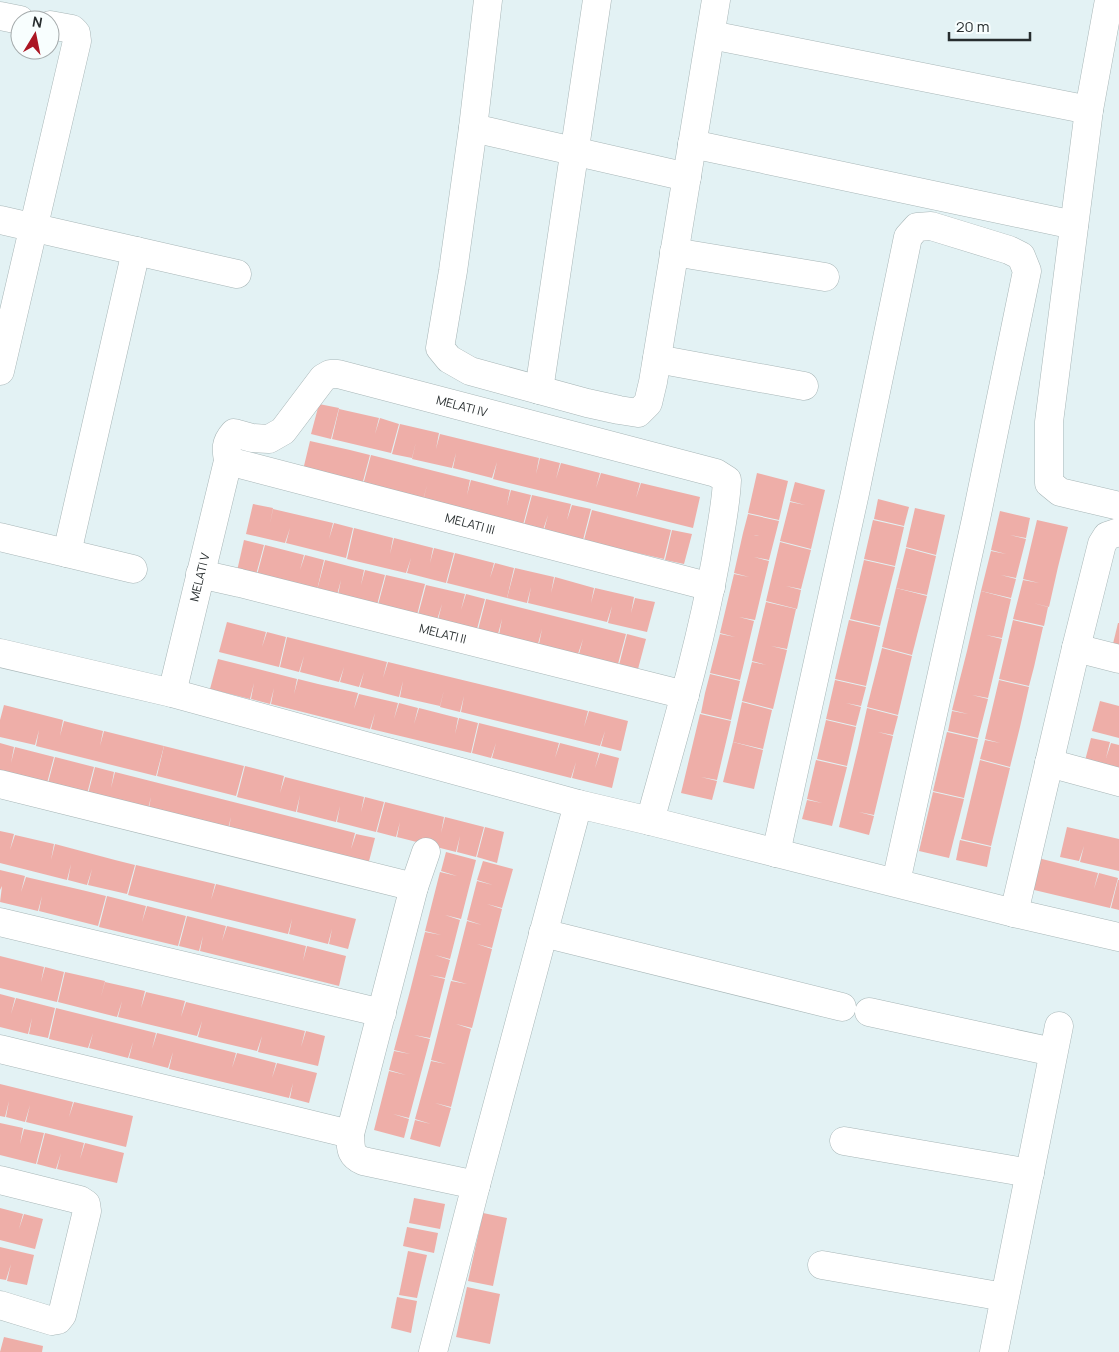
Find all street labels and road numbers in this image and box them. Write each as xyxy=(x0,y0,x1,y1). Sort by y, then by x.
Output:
street label: MELATI IV xyxy=(434,391,490,421)
street label: MELATI III xyxy=(443,509,497,538)
street label: MELATI V xyxy=(185,550,214,603)
street label: MELATI II xyxy=(417,619,468,648)

